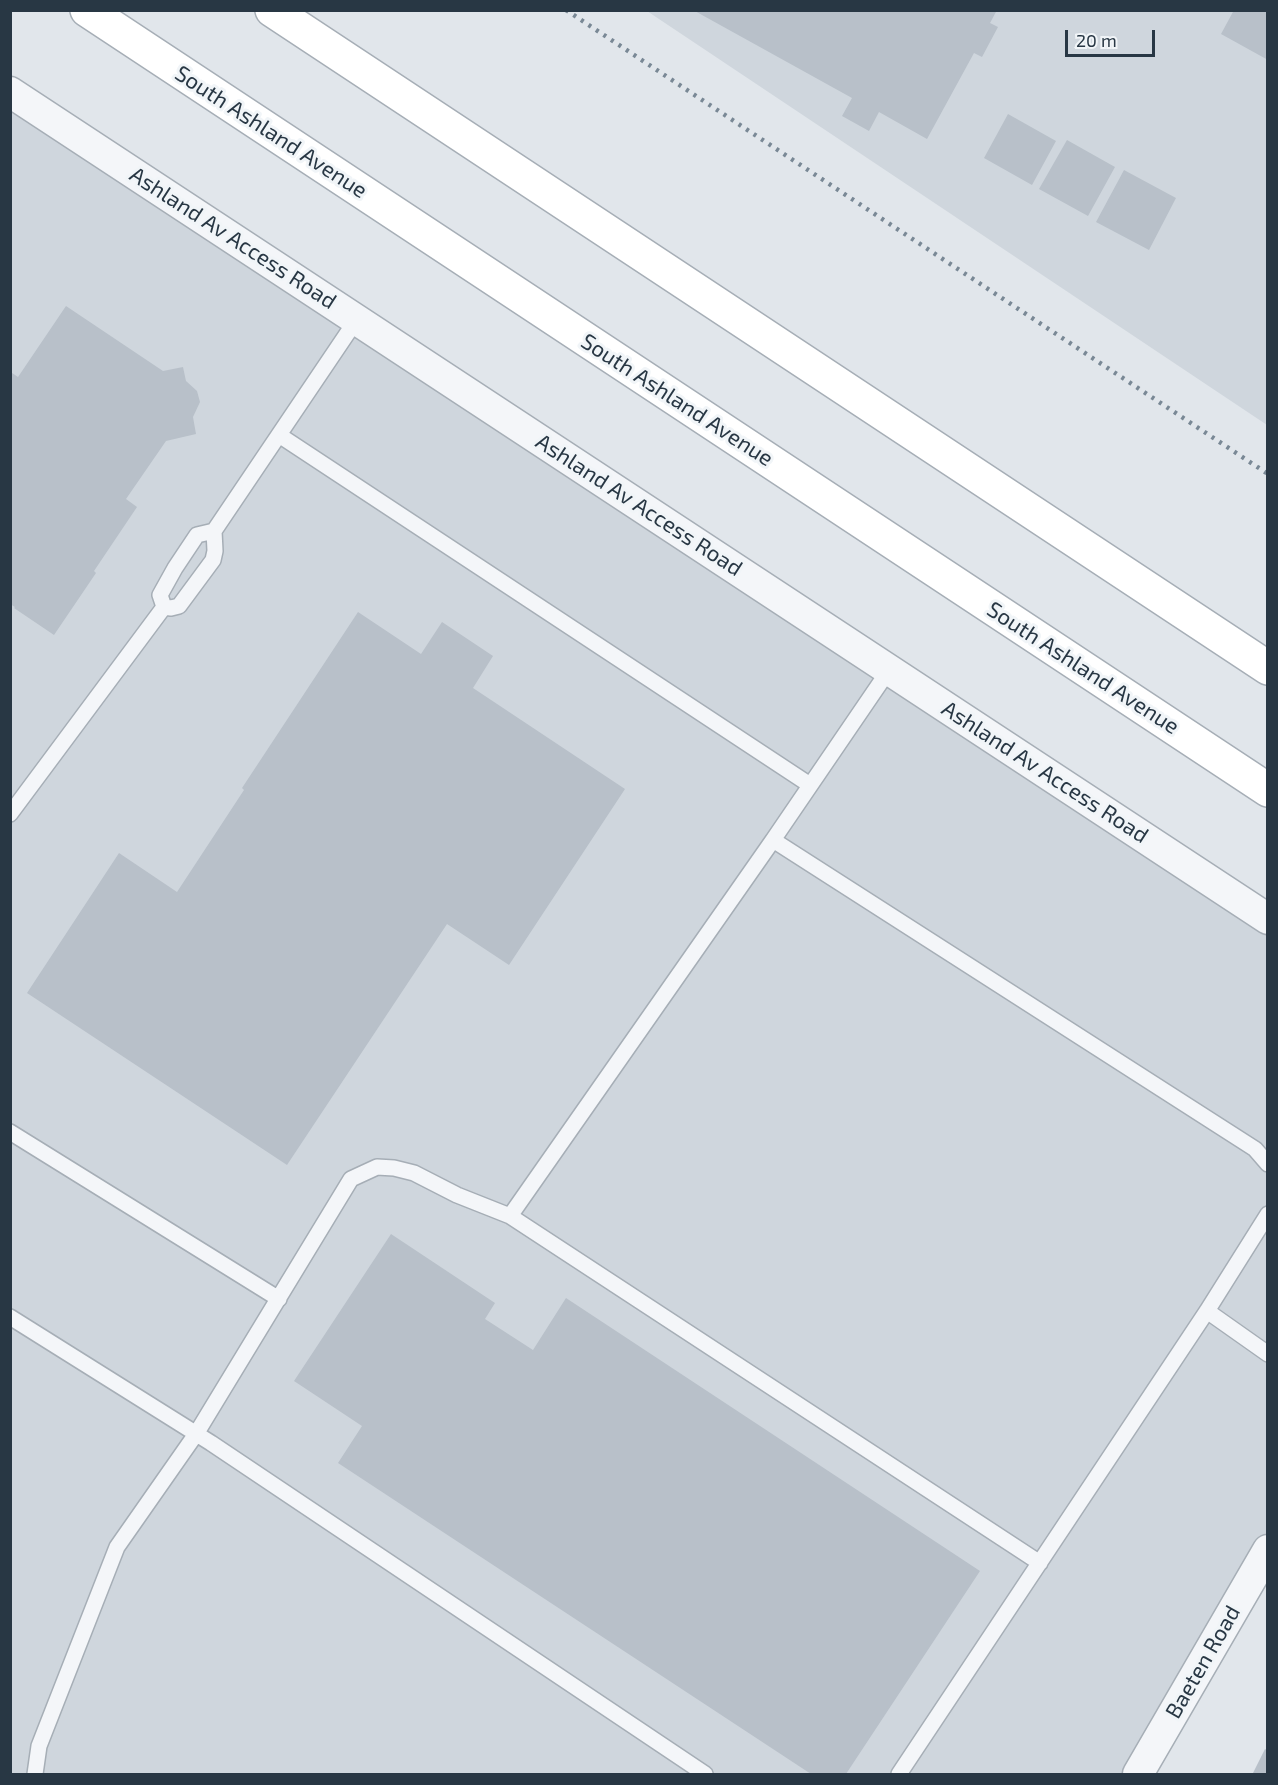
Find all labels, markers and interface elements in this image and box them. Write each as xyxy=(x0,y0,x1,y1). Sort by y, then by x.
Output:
scale bar xyxy=(1068,18,1158,56)
text: 20 m xyxy=(1076,29,1117,51)
street label: South Ashland Avenue xyxy=(170,60,372,204)
street label: Ashland Av Access Road xyxy=(125,161,341,315)
street label: South Ashland Avenue xyxy=(576,328,778,472)
street label: Ashland Av Access Road xyxy=(531,428,747,582)
street label: South Ashland Avenue xyxy=(982,596,1184,740)
street label: Ashland Av Access Road xyxy=(937,695,1153,849)
street label: Baeten Road xyxy=(1160,1601,1246,1723)

